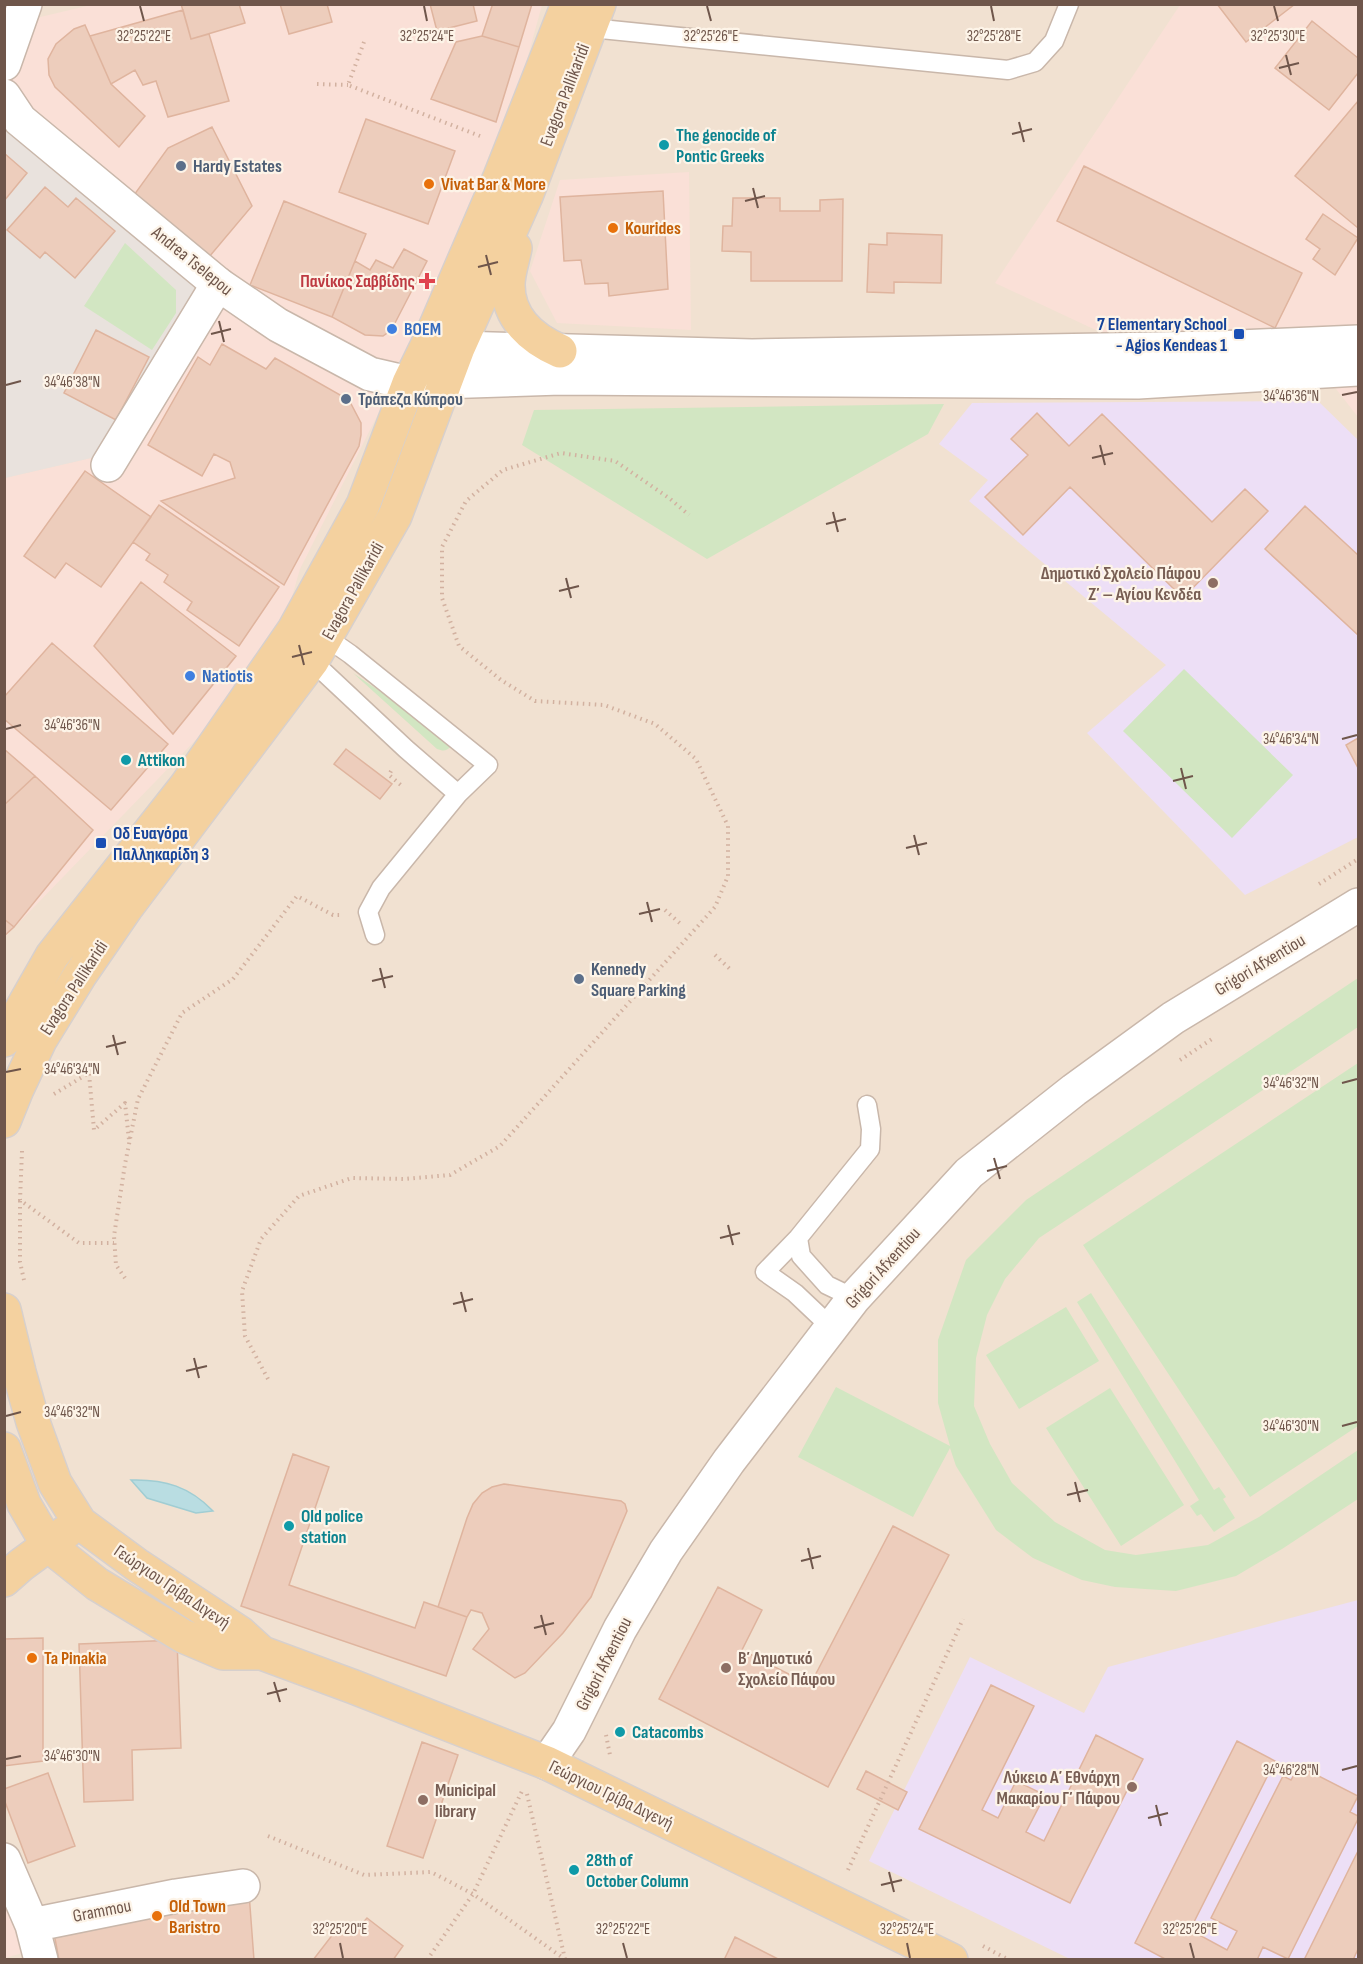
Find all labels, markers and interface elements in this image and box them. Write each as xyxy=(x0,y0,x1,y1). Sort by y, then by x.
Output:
text: 32°25'22"E xyxy=(117,27,171,46)
text: 32°25'24"E xyxy=(400,27,454,46)
text: 32°25'26"E xyxy=(684,27,738,46)
text: 32°25'28"E xyxy=(967,27,1021,46)
text: 32°25'30"E xyxy=(1250,27,1306,46)
street label: Evagora Pallikaridi xyxy=(536,41,594,149)
place label: The genocide of Pontic Greeks xyxy=(676,125,777,167)
marker: The genocide of Pontic Greeks xyxy=(657,138,671,152)
place label: Hardy Estates xyxy=(193,156,282,177)
marker: Hardy Estates xyxy=(174,159,188,173)
place label: Vivat Bar & More xyxy=(441,174,546,195)
marker: Vivat Bar & More xyxy=(422,177,436,191)
place label: Kourides xyxy=(625,218,681,239)
street label: Andrea Tselepou xyxy=(146,221,237,300)
marker: Kourides xyxy=(606,221,620,235)
place label: Πανίκος Σαββίδης xyxy=(300,271,415,292)
marker: Πανίκος Σαββίδης xyxy=(420,274,434,288)
place label: 7 Elementary School - Agios Kendeas 1 xyxy=(1097,314,1227,356)
place label: BOEM xyxy=(404,319,441,340)
marker: BOEM xyxy=(385,322,399,336)
marker: 7 Elementary School - Agios Kendeas 1 xyxy=(1232,327,1246,341)
text: 34°46'38"N xyxy=(44,373,100,392)
text: 34°46'36"N xyxy=(1263,387,1319,406)
place label: Τράπεζα Κύπρου xyxy=(358,389,463,410)
marker: Τράπεζα Κύπρου xyxy=(339,392,353,406)
street label: Evagora Pallikaridi xyxy=(318,539,388,643)
place label: Δημοτικό Σχολείο Πάφου Ζ΄ – Αγίου Κενδέα xyxy=(1041,563,1201,605)
marker: Δημοτικό Σχολείο Πάφου Ζ΄ – Αγίου Κενδέα xyxy=(1206,576,1220,590)
place label: Natiotis xyxy=(202,666,253,687)
marker: Natiotis xyxy=(183,669,197,683)
text: 34°46'36"N xyxy=(44,716,100,735)
text: 34°46'34"N xyxy=(1263,730,1319,749)
place label: Attikon xyxy=(137,750,185,771)
marker: Attikon xyxy=(119,753,133,767)
place label: Οδ Ευαγόρα Παλληκαρίδη 3 xyxy=(113,823,209,865)
marker: Οδ Ευαγόρα Παλληκαρίδη 3 xyxy=(94,836,108,850)
street label: Grigori Afxentiou xyxy=(1211,930,1309,1000)
street label: Evagora Pallikaridi xyxy=(36,937,112,1039)
place label: Kennedy Square Parking xyxy=(591,959,686,1001)
marker: Kennedy Square Parking xyxy=(572,972,586,986)
text: 34°46'34"N xyxy=(44,1060,100,1079)
text: 34°46'32"N xyxy=(1263,1074,1319,1093)
street label: Grigori Afxentiou xyxy=(841,1223,925,1313)
text: 34°46'32"N xyxy=(44,1403,100,1422)
text: 34°46'30"N xyxy=(1263,1417,1319,1436)
place label: Old police station xyxy=(301,1506,363,1548)
marker: Old police station xyxy=(282,1519,296,1533)
street label: Γεώργιου Γρίβα Διγενή xyxy=(110,1540,234,1634)
street label: Grigori Afxentiou xyxy=(572,1614,636,1714)
place label: Ta Pinakia xyxy=(44,1648,107,1669)
place label: Β΄ Δημοτικό Σχολείο Πάφου xyxy=(738,1648,835,1690)
marker: Ta Pinakia xyxy=(25,1651,39,1665)
marker: Β΄ Δημοτικό Σχολείο Πάφου xyxy=(719,1661,733,1675)
place label: Catacombs xyxy=(632,1722,704,1743)
marker: Catacombs xyxy=(613,1725,627,1739)
text: 34°46'30"N xyxy=(44,1747,100,1766)
street label: Γεώργιου Γρίβα Διγενή xyxy=(545,1756,677,1834)
text: 34°46'28"N xyxy=(1263,1761,1319,1780)
place label: Λύκειο Α΄ Εθνάρχη Μακαρίου Γ΄ Πάφου xyxy=(997,1767,1120,1809)
place label: Municipal library xyxy=(435,1780,496,1822)
marker: Λύκειο Α΄ Εθνάρχη Μακαρίου Γ΄ Πάφου xyxy=(1125,1780,1139,1794)
marker: Municipal library xyxy=(416,1793,430,1807)
place label: 28th of October Column xyxy=(586,1850,689,1892)
marker: 28th of October Column xyxy=(567,1863,581,1877)
street label: Grammou xyxy=(71,1895,133,1927)
place label: Old Town Baristro xyxy=(169,1896,226,1938)
marker: Old Town Baristro xyxy=(150,1909,164,1923)
text: 32°25'20"E xyxy=(313,1920,367,1939)
text: 32°25'22"E xyxy=(596,1920,650,1939)
text: 32°25'24"E xyxy=(880,1920,934,1939)
text: 32°25'26"E xyxy=(1163,1920,1217,1939)

